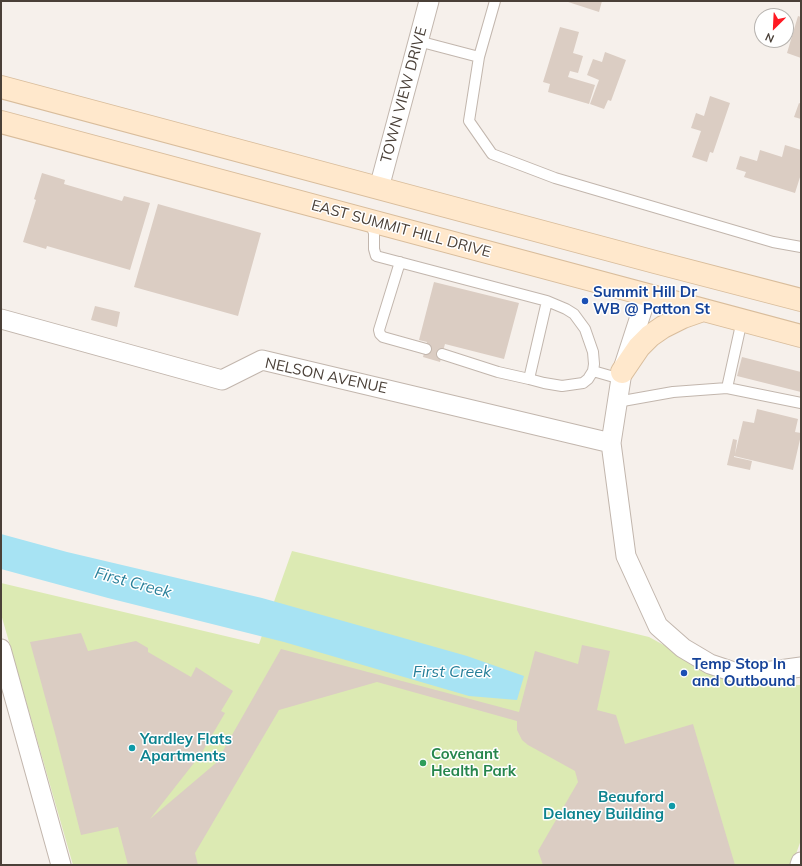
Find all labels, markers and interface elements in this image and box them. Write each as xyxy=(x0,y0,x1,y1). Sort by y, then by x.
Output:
north arrow xyxy=(754,8,794,48)
street label: TOWN VIEW DRIVE xyxy=(377,25,431,165)
text: N xyxy=(763,30,776,46)
street label: EAST SUMMIT HILL DRIVE xyxy=(309,196,493,262)
place label: Summit Hill Dr WB @ Patton St xyxy=(593,283,710,318)
marker: Summit Hill Dr WB @ Patton St xyxy=(580,296,590,306)
street label: NELSON AVENUE xyxy=(263,354,389,398)
water label: First Creek xyxy=(93,564,173,602)
place label: Temp Stop In and Outbound xyxy=(692,655,796,690)
water label: First Creek xyxy=(413,662,491,682)
marker: Temp Stop In and Outbound xyxy=(679,668,689,678)
place label: Yardley Flats Apartments xyxy=(140,730,232,765)
marker: Yardley Flats Apartments xyxy=(127,743,137,753)
place label: Covenant Health Park xyxy=(431,745,516,780)
marker: Covenant Health Park xyxy=(418,758,428,768)
place label: Beauford Delaney Building xyxy=(543,788,664,823)
marker: Beauford Delaney Building xyxy=(667,801,677,811)

